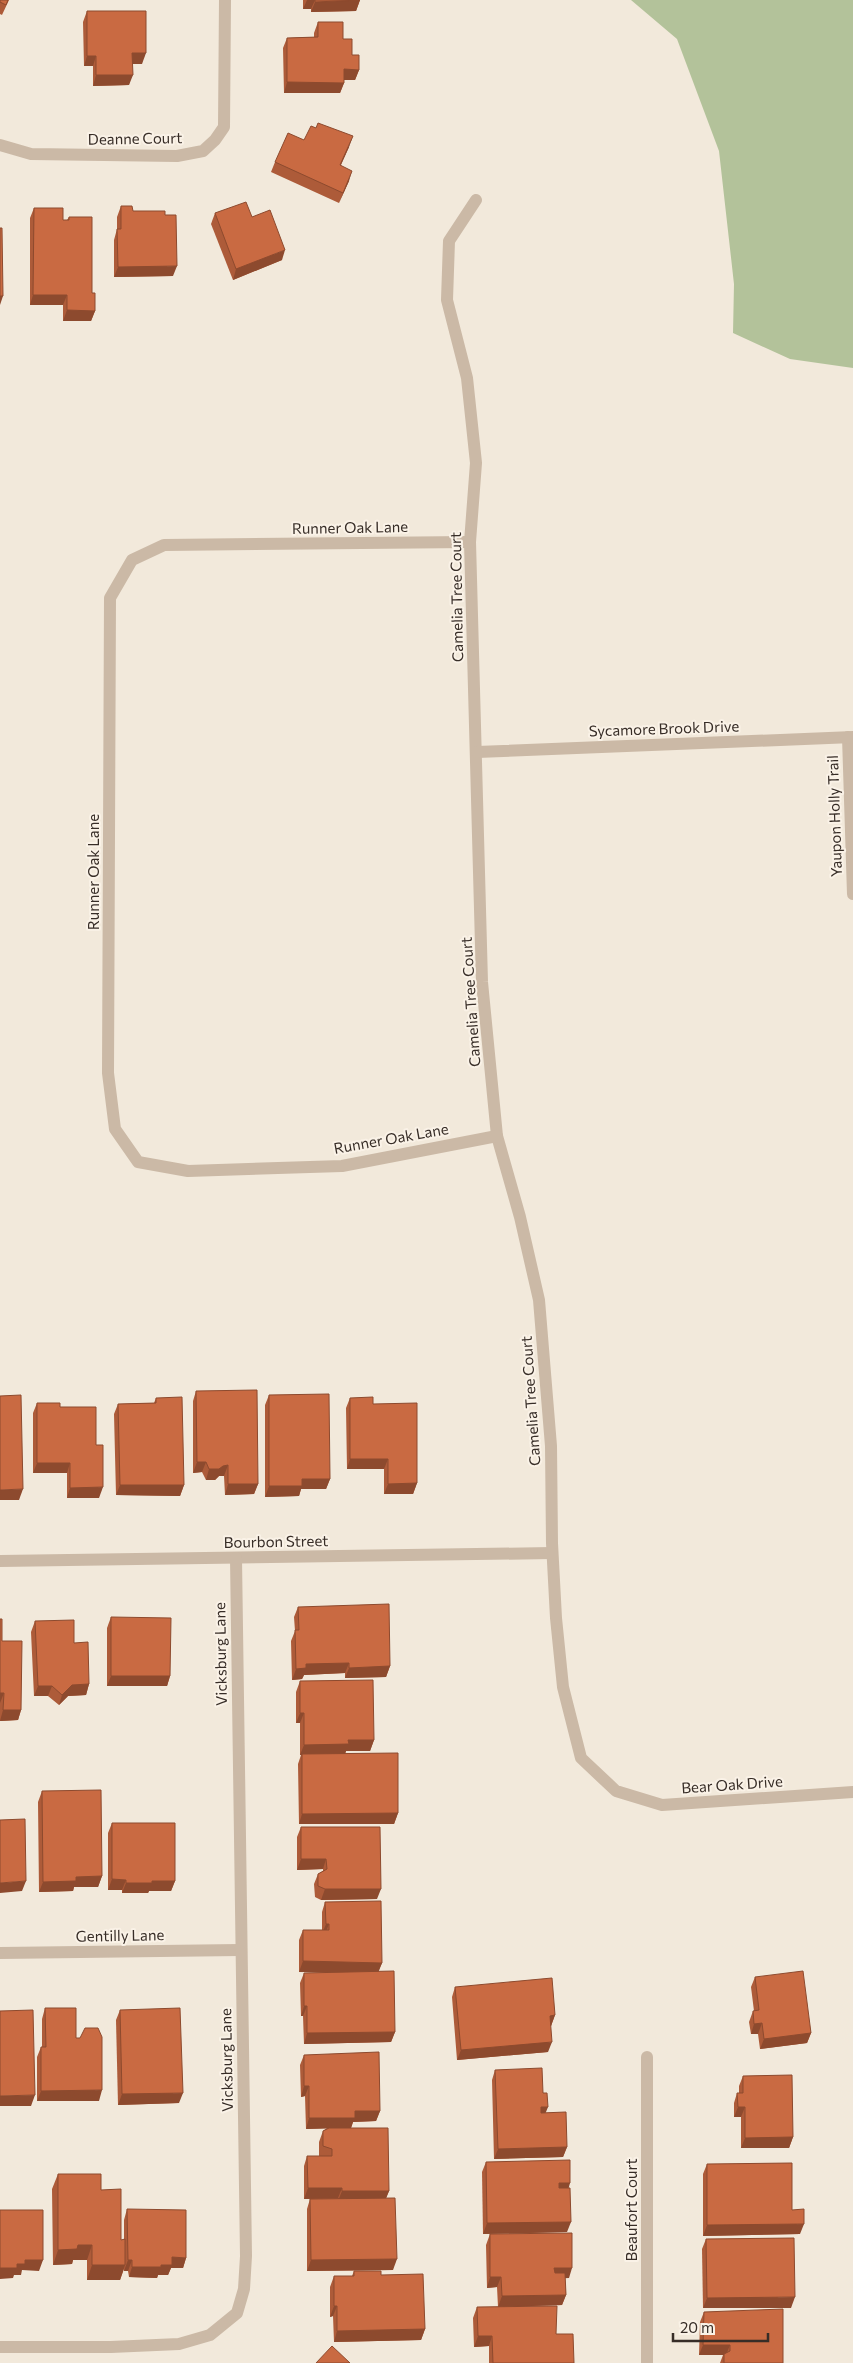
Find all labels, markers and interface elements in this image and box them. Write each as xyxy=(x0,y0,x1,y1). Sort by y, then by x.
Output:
street label: Deanne Court xyxy=(88,128,182,148)
street label: Runner Oak Lane xyxy=(292,517,408,537)
street label: Camelia Tree Court xyxy=(446,532,466,662)
street label: Sycamore Brook Drive xyxy=(589,716,740,740)
street label: Yaupon Holly Trail xyxy=(823,755,845,877)
street label: Runner Oak Lane xyxy=(84,814,102,930)
street label: Camelia Tree Court xyxy=(456,936,484,1068)
street label: Runner Oak Lane xyxy=(332,1119,450,1157)
street label: Camelia Tree Court xyxy=(516,1335,544,1467)
street label: Bourbon Street xyxy=(223,1531,329,1551)
street label: Vicksburg Lane xyxy=(210,1602,230,1706)
street label: Bear Oak Drive xyxy=(681,1771,783,1797)
street label: Gentilly Lane xyxy=(75,1925,165,1945)
street label: Vicksburg Lane xyxy=(216,2008,236,2112)
street label: Beaufort Court xyxy=(622,2158,640,2262)
scale bar xyxy=(673,2310,768,2342)
text: 20 m xyxy=(680,2318,714,2336)

